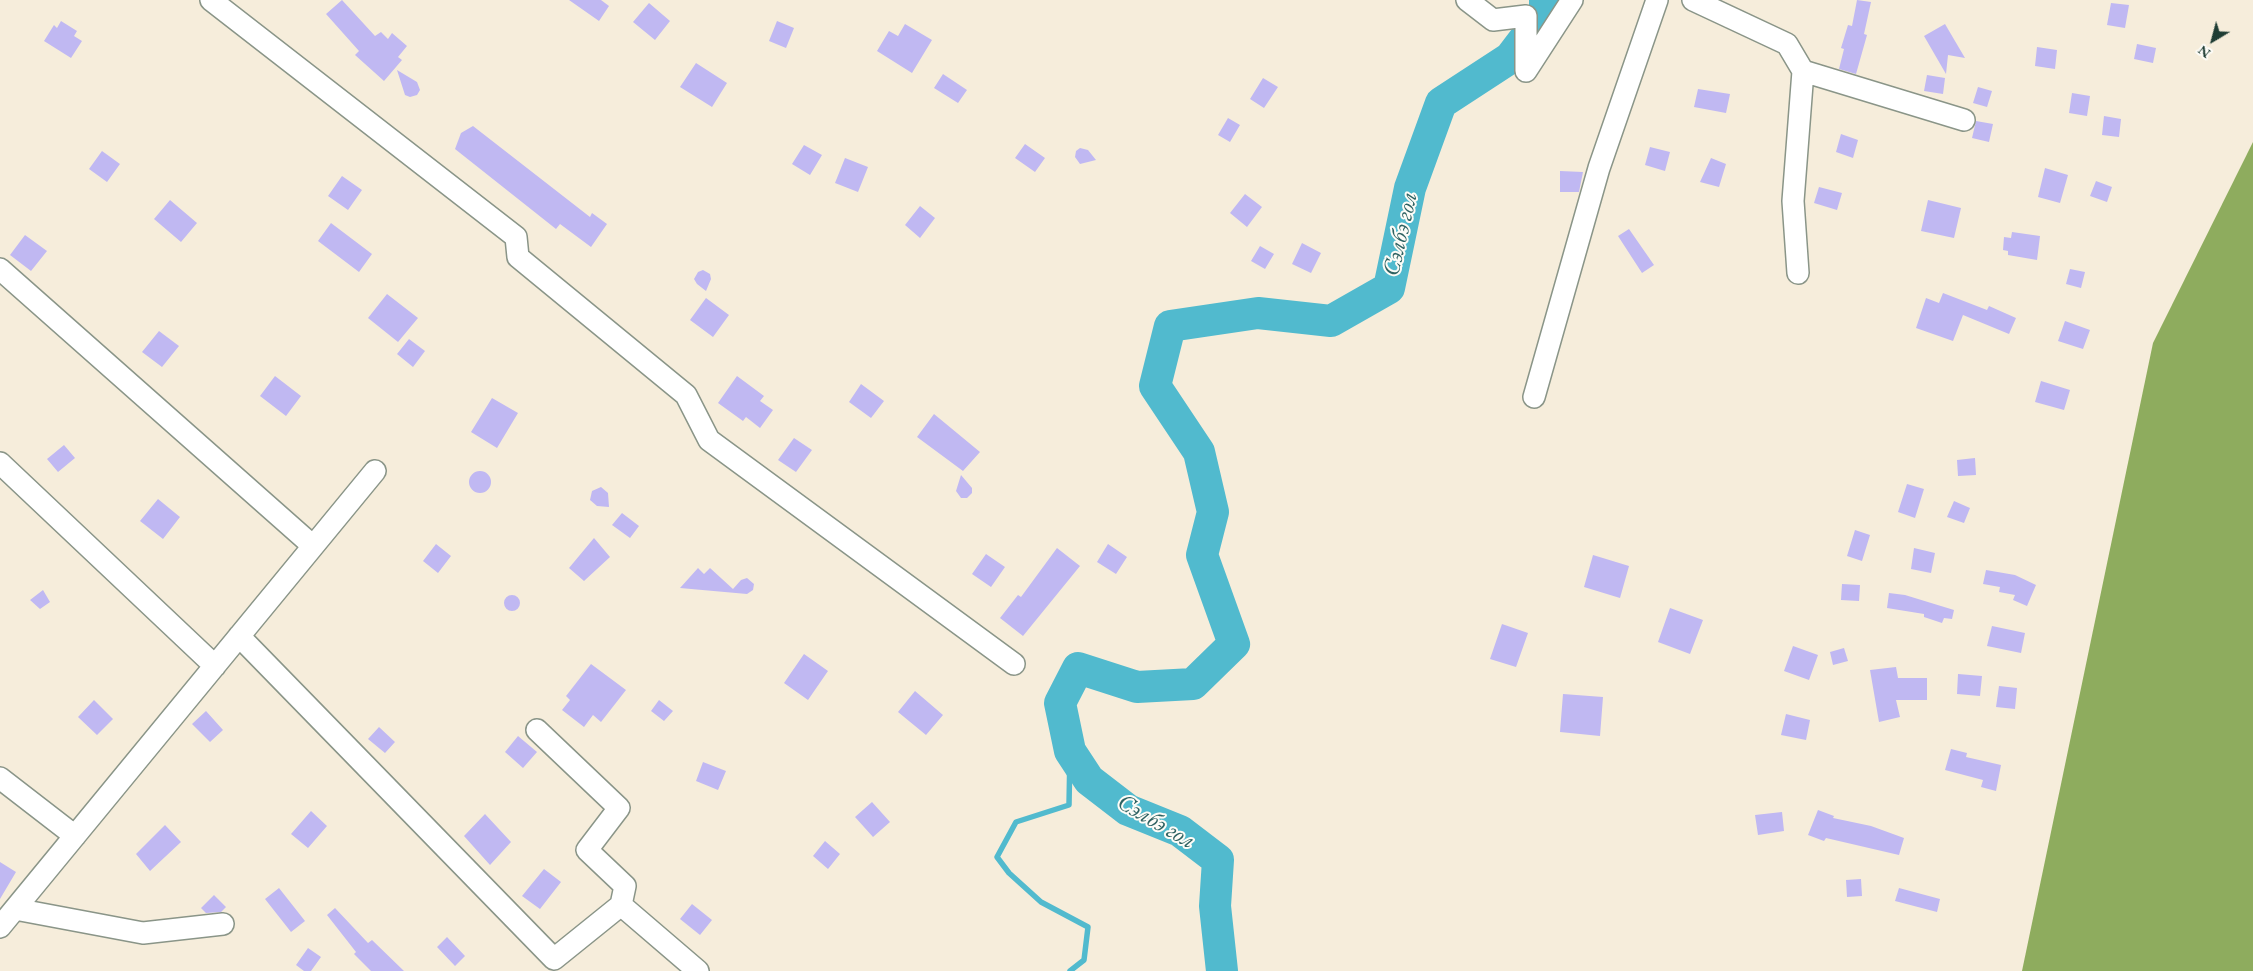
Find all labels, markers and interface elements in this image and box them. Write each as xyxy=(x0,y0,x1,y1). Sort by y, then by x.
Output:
north arrow xyxy=(2188,15,2238,65)
text: N xyxy=(2194,41,2214,63)
water label: Сэлбэ гол xyxy=(1377,189,1425,279)
water label: Сэлбэ гол xyxy=(1112,788,1200,856)

